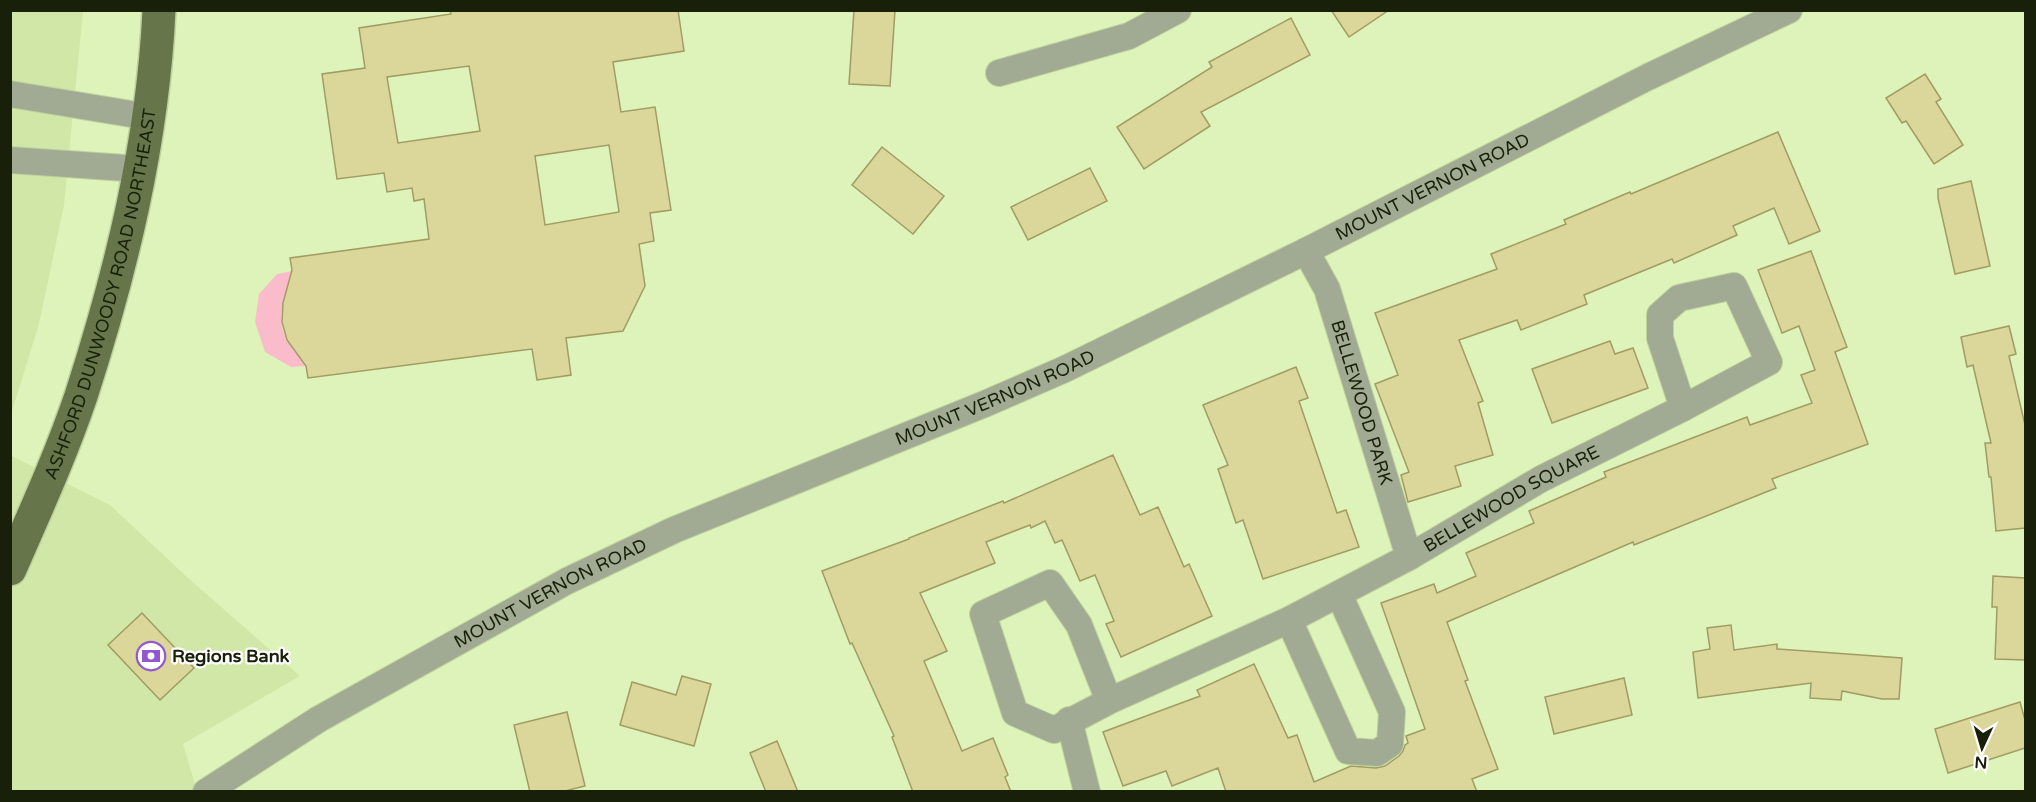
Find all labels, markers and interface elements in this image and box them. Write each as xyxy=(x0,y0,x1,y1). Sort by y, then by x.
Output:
street label: ASHFORD DUNWOODY ROAD NORTHEAST xyxy=(39,107,161,483)
street label: MOUNT VERNON ROAD xyxy=(1332,128,1533,245)
street label: BELLEWOOD PARK xyxy=(1326,317,1397,488)
street label: MOUNT VERNON ROAD xyxy=(892,345,1098,450)
street label: BELLEWOOD SQUARE xyxy=(1419,441,1603,557)
street label: MOUNT VERNON ROAD xyxy=(450,534,650,653)
bank icon: Regions Bank xyxy=(135,640,167,672)
place label: Regions Bank xyxy=(172,645,290,667)
north arrow xyxy=(1952,718,2012,778)
text: N xyxy=(1974,752,1988,772)

